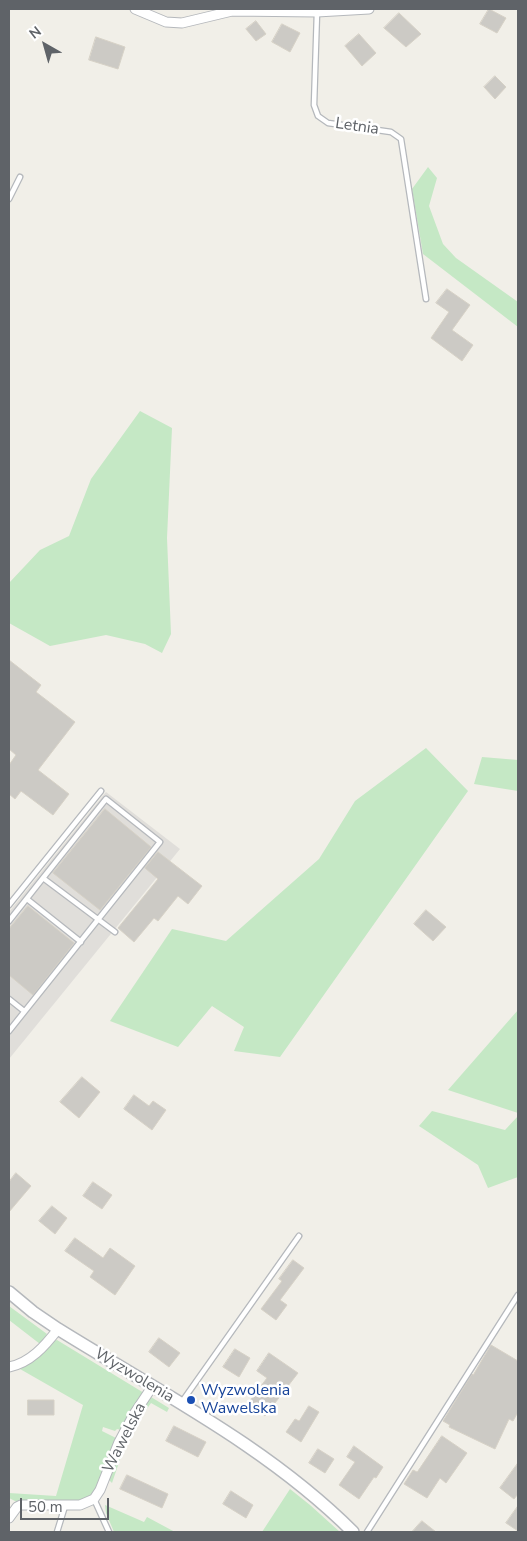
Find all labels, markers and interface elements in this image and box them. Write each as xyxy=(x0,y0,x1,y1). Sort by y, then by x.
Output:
north arrow xyxy=(20,20,70,70)
text: N xyxy=(25,22,45,44)
street label: Letnia xyxy=(334,114,380,140)
street label: Wyzwolenia xyxy=(91,1345,177,1407)
place label: Wyzwolenia Wawelska xyxy=(201,1381,290,1419)
marker: Wyzwolenia Wawelska xyxy=(185,1394,197,1406)
street label: Wawelska xyxy=(99,1400,151,1476)
scale bar xyxy=(22,1488,111,1520)
text: 50 m xyxy=(28,1497,63,1517)

